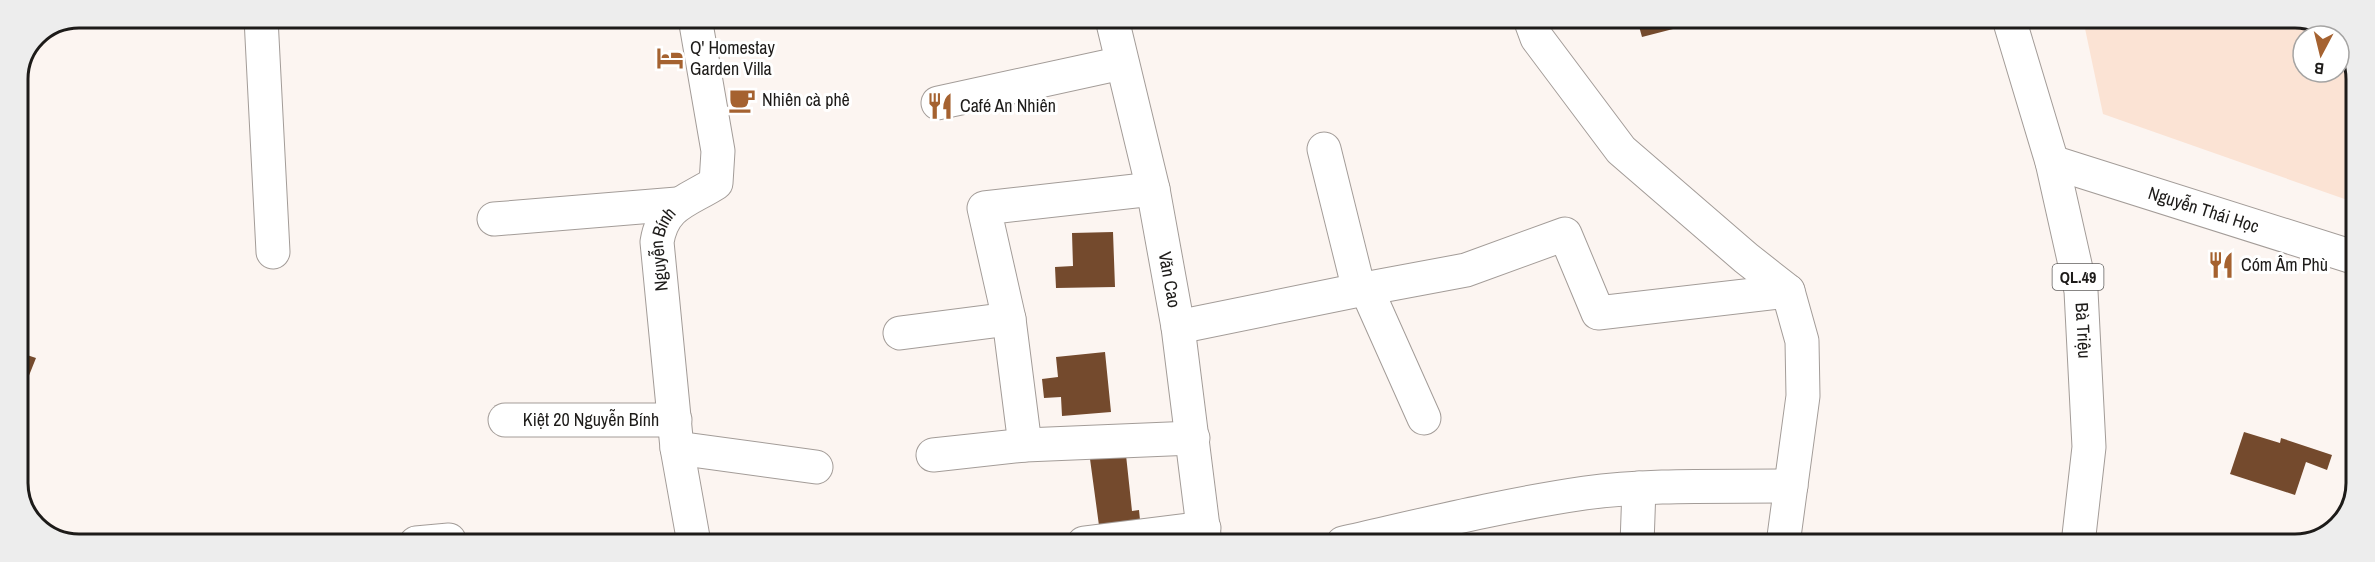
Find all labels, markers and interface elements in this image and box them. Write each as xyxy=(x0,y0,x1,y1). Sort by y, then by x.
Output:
north arrow xyxy=(2291,24,2351,84)
place label: Q' Homestay Garden Villa xyxy=(690,35,775,81)
hotel icon: Q' Homestay Garden Villa xyxy=(655,43,685,73)
text: B xyxy=(2313,57,2325,80)
cafe icon: Nhiên cà phê xyxy=(727,85,757,115)
place label: Nhiên cà phê xyxy=(762,87,850,112)
restaurant icon: Café An Nhiên xyxy=(925,91,955,121)
place label: Café An Nhiên xyxy=(960,93,1056,118)
street label: Nguyễn Thái Học xyxy=(2145,180,2262,239)
street label: Nguyễn Bính xyxy=(644,201,681,292)
street label: Văn Cao xyxy=(1153,250,1187,310)
restaurant icon: Cóm Âm Phù xyxy=(2206,250,2236,280)
place label: Cóm Âm Phù xyxy=(2241,252,2328,277)
road number: QL.49 xyxy=(2052,264,2104,290)
street label: Bà Triệu xyxy=(2070,302,2097,359)
street label: Kiệt 20 Nguyễn Bính xyxy=(523,407,659,432)

